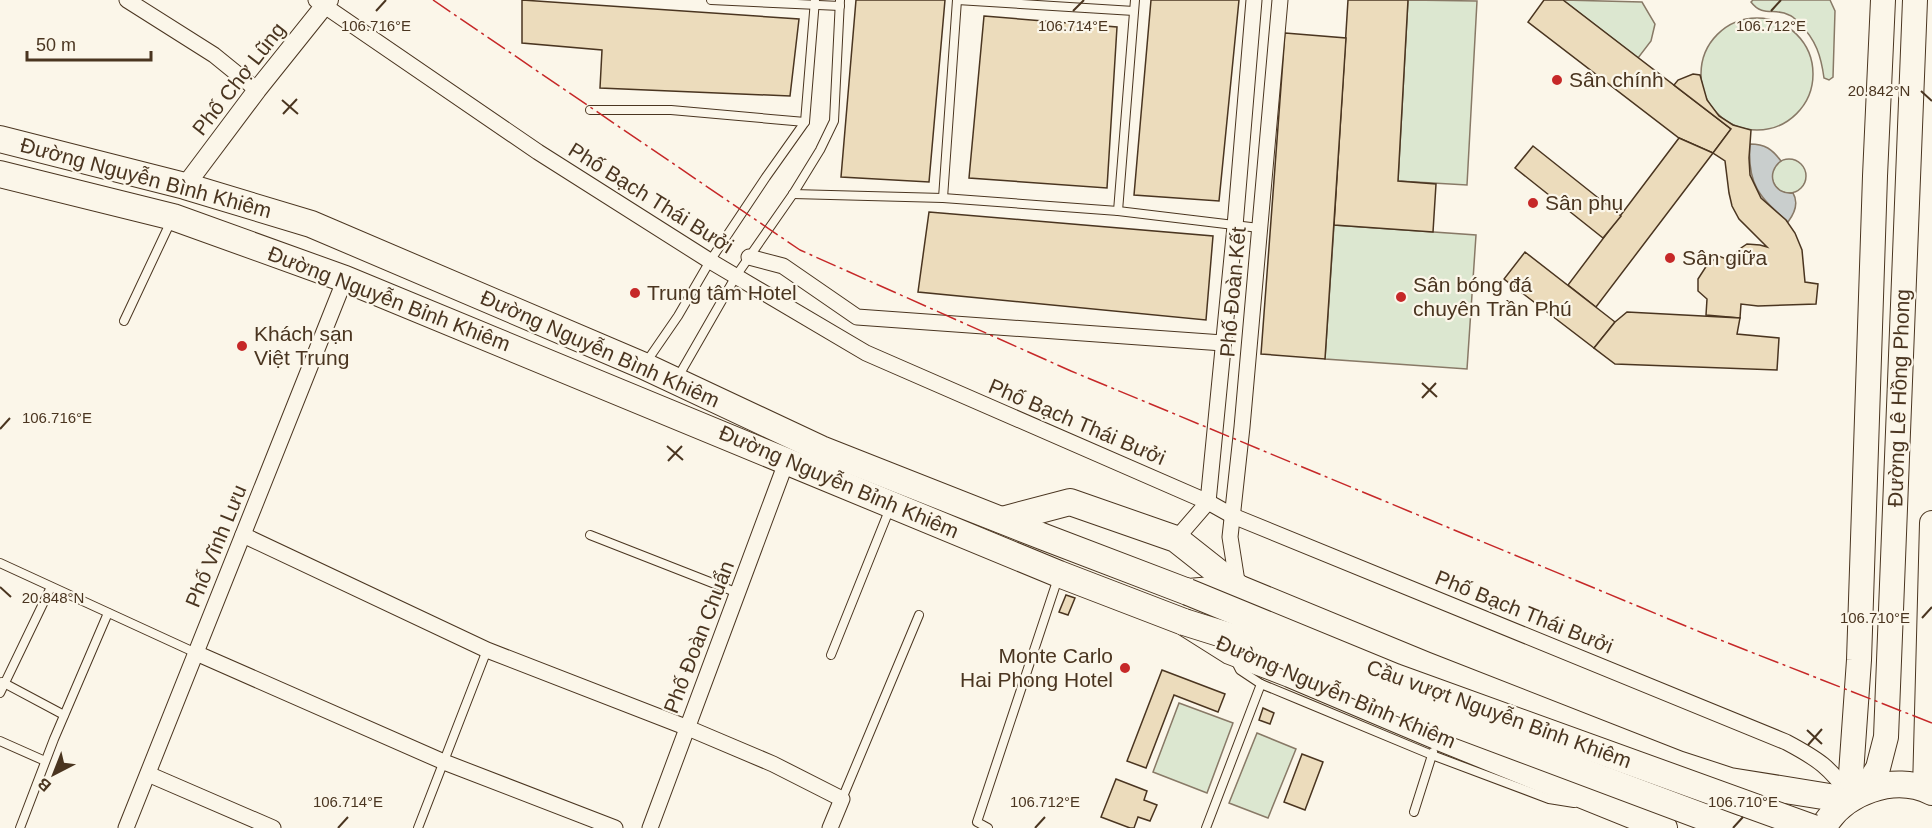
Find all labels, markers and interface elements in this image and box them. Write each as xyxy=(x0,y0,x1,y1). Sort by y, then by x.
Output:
text: 106.716°E xyxy=(341,17,411,34)
text: 106.714°E xyxy=(1038,17,1108,34)
text: 106.712°E xyxy=(1736,17,1806,34)
street label: Phố Chợ Lũng xyxy=(188,18,290,140)
scale bar xyxy=(27,24,152,62)
text: 50 m xyxy=(36,35,76,55)
place label: Sân chính xyxy=(1569,68,1664,91)
marker: Sân chính xyxy=(1550,73,1564,87)
text: 20.842°N xyxy=(1848,82,1910,99)
street label: Đường Nguyễn Bình Khiêm xyxy=(18,133,274,222)
street label: Phố Bạch Thái Bưởi xyxy=(565,138,738,258)
place label: Sân phụ xyxy=(1545,191,1623,214)
marker: Sân phụ xyxy=(1526,196,1540,210)
street label: Phố Đoàn Kết xyxy=(1215,226,1250,358)
street label: Đường Nguyễn Bỉnh Khiêm xyxy=(265,242,514,355)
place label: Sân giữa xyxy=(1682,246,1768,269)
marker: Sân giữa xyxy=(1663,251,1677,265)
place label: Sân bóng đá chuyên Trần Phú xyxy=(1413,273,1572,320)
place label: Trung tâm Hotel xyxy=(647,281,797,304)
street label: Đường Nguyễn Bình Khiêm xyxy=(477,285,723,412)
marker: Trung tâm Hotel xyxy=(628,286,642,300)
street label: Đường Lê Hồng Phong xyxy=(1883,289,1914,507)
marker: Sân bóng đá chuyên Trần Phú xyxy=(1394,290,1408,304)
place label: Khách sạn Việt Trung xyxy=(254,322,353,369)
marker: Khách sạn Việt Trung xyxy=(235,339,249,353)
street label: Phố Bạch Thái Bưởi xyxy=(985,374,1169,469)
text: 106.716°E xyxy=(22,409,92,426)
street label: Đường Nguyễn Bỉnh Khiêm xyxy=(716,421,962,542)
street label: Phố Vĩnh Lưu xyxy=(181,481,250,610)
street label: Phố Đoàn Chuẩn xyxy=(659,557,738,716)
street label: Phố Bạch Thái Bưởi xyxy=(1432,565,1616,658)
text: 20.848°N xyxy=(22,589,84,606)
text: 106.710°E xyxy=(1840,609,1910,626)
street label: Đường Nguyễn Bỉnh Khiêm xyxy=(1213,631,1459,752)
place label: Monte Carlo Hai Phong Hotel xyxy=(960,644,1113,691)
street label: Cầu vượt Nguyễn Bỉnh Khiêm xyxy=(1364,655,1635,772)
marker: Monte Carlo Hai Phong Hotel xyxy=(1118,661,1132,675)
north arrow xyxy=(24,744,84,804)
text: B xyxy=(34,775,54,795)
text: 106.714°E xyxy=(313,793,383,810)
text: 106.712°E xyxy=(1010,793,1080,810)
text: 106.710°E xyxy=(1708,793,1778,810)

